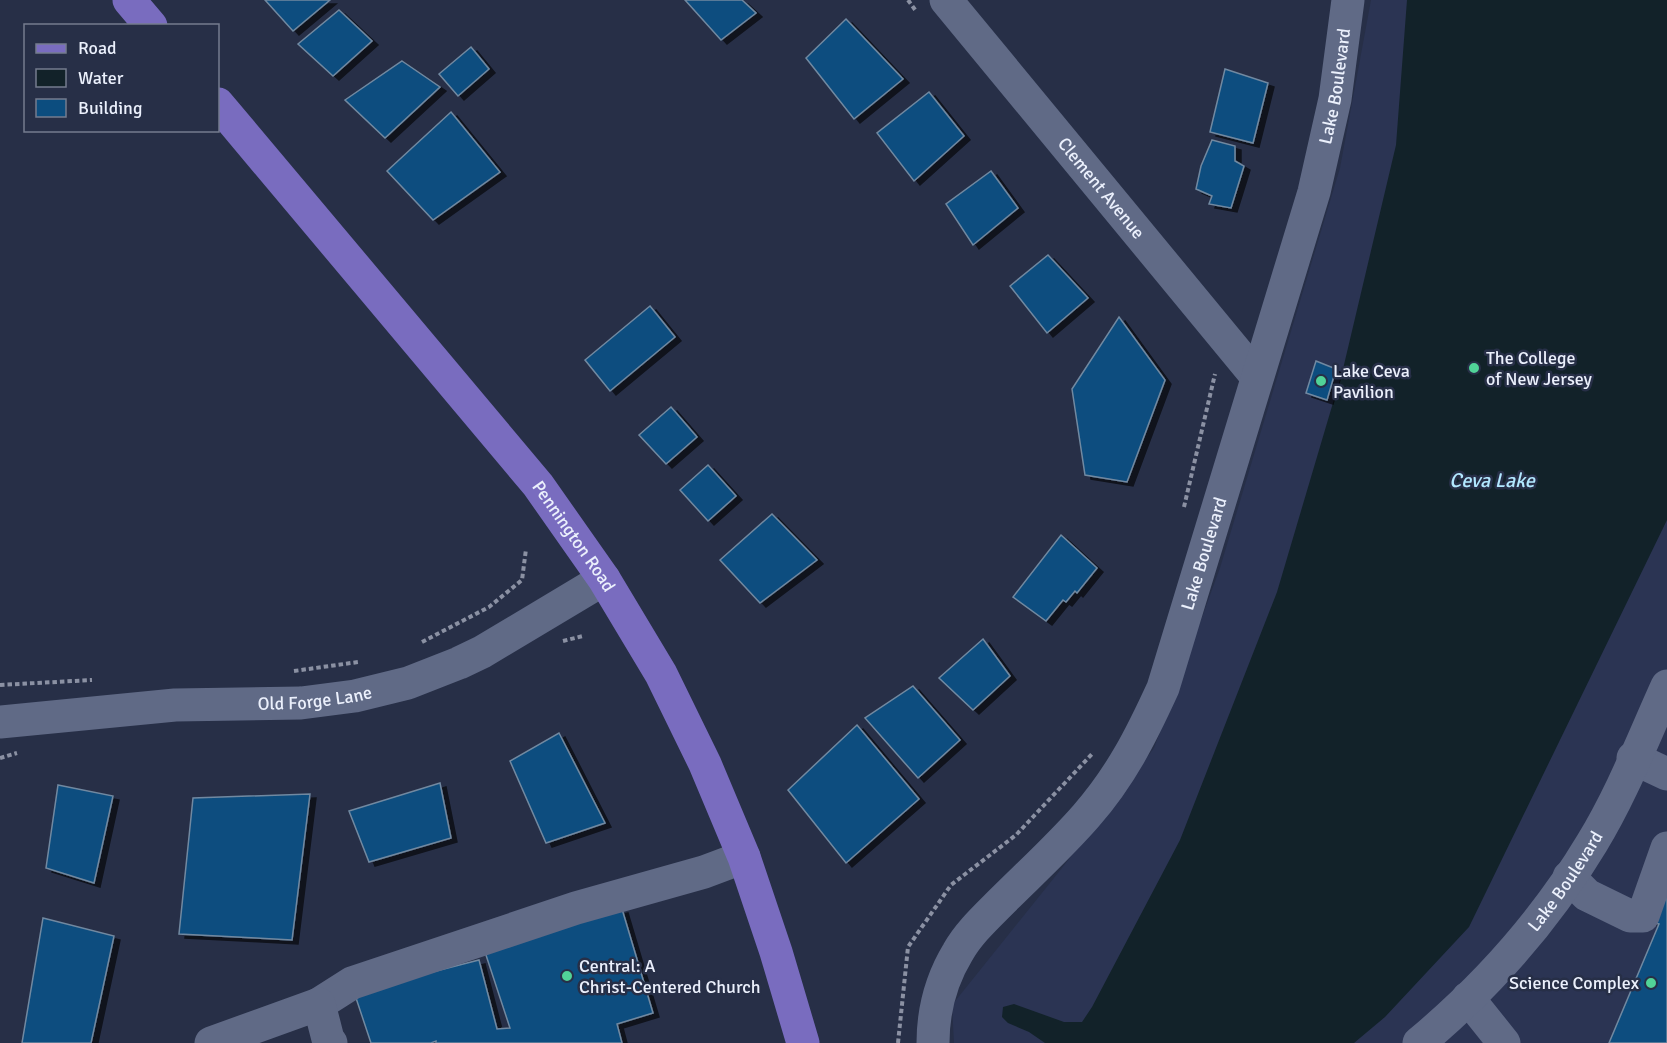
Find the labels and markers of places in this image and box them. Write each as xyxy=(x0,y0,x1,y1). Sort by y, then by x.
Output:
place label: The College of New Jersey xyxy=(1486,347,1593,390)
place label: Lake Ceva Pavilion xyxy=(1333,360,1410,403)
marker: The College of New Jersey xyxy=(1467,361,1481,375)
marker: Lake Ceva Pavilion xyxy=(1314,374,1328,388)
place label: Central: A Christ-Centered Church xyxy=(579,955,761,998)
marker: Central: A Christ-Centered Church xyxy=(560,969,574,983)
place label: Science Complex xyxy=(1509,972,1640,994)
marker: Science Complex xyxy=(1644,976,1658,990)

